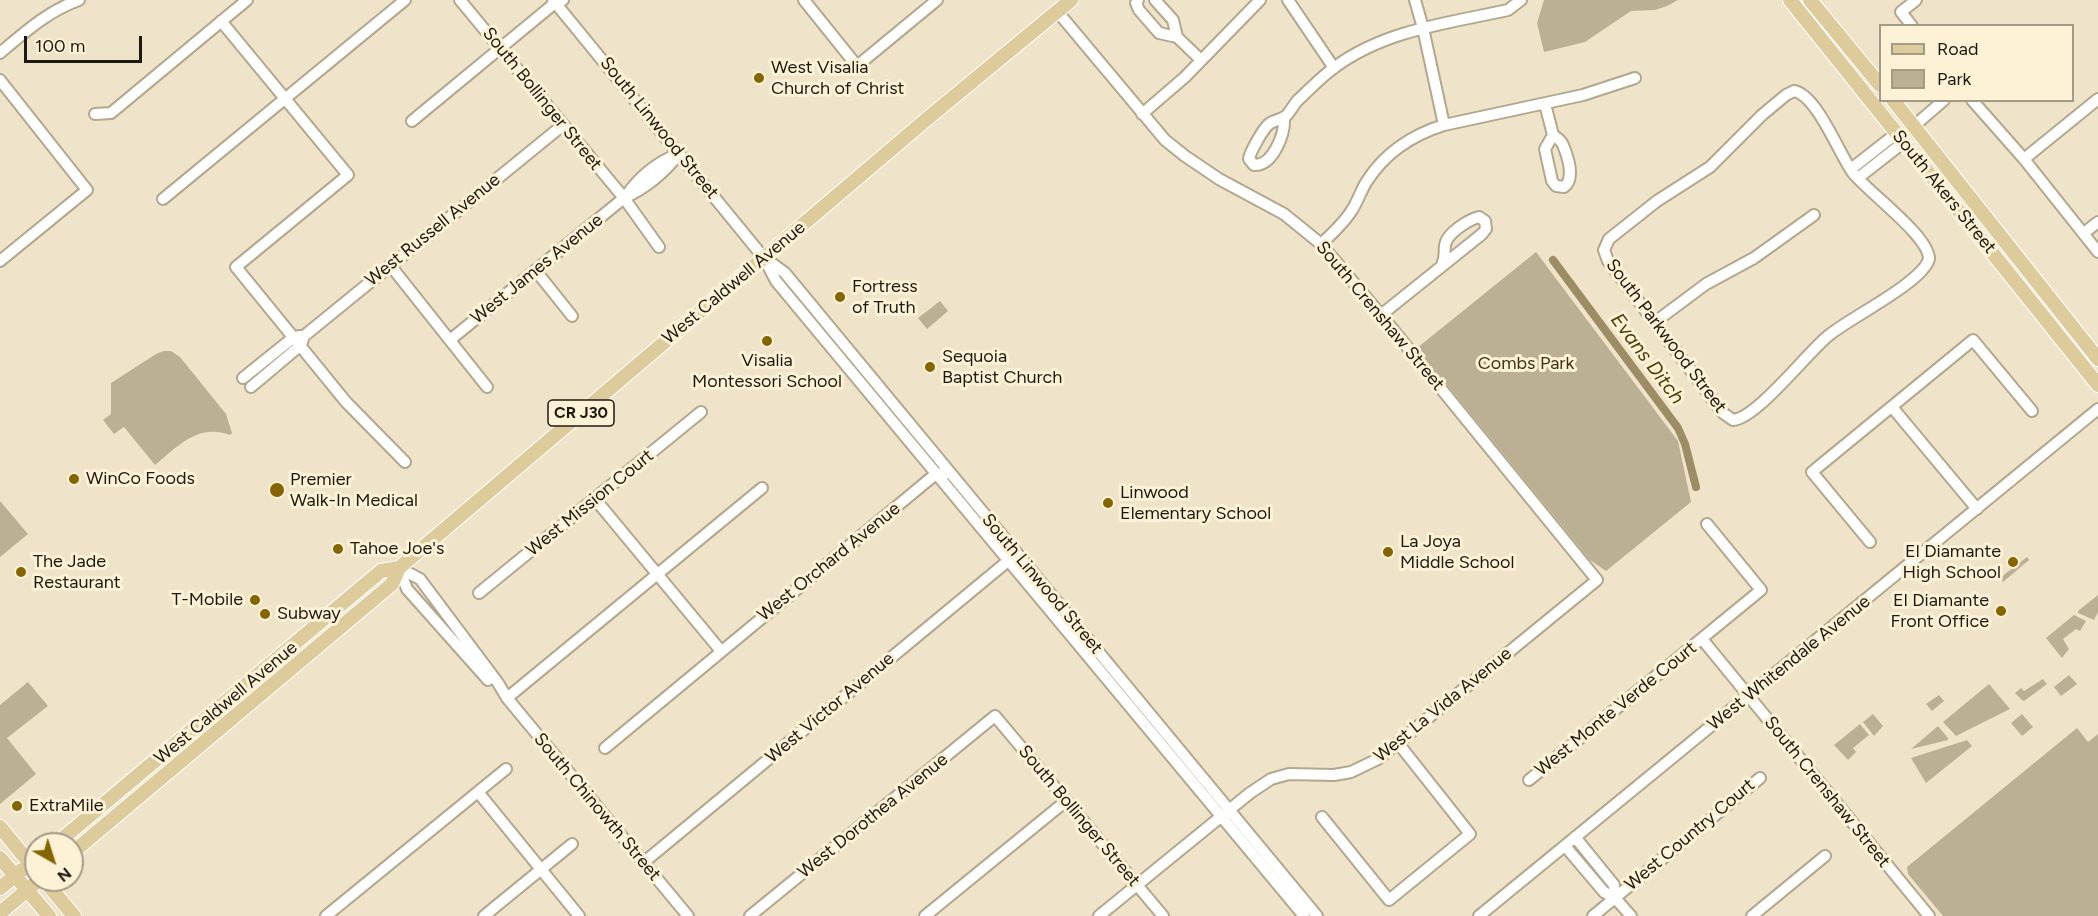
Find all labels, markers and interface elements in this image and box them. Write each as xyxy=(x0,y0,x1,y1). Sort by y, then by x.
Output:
street label: South Bollinger Street xyxy=(478,23,606,175)
scale bar xyxy=(27,24,146,62)
legend xyxy=(1879,24,2074,102)
text: 100 m xyxy=(35,35,85,57)
text: Road xyxy=(1937,38,1978,60)
street label: South Linwood Street xyxy=(595,53,723,203)
place label: West Visalia Church of Christ xyxy=(771,57,904,100)
text: Park xyxy=(1937,68,1971,90)
marker: West Visalia Church of Christ xyxy=(752,71,766,85)
street label: South Akers Street xyxy=(1888,126,2000,258)
street label: West Russell Avenue xyxy=(361,169,505,291)
street label: West James Avenue xyxy=(467,209,607,329)
street label: West Caldwell Avenue xyxy=(658,217,810,349)
street label: South Crenshaw Street xyxy=(1311,237,1449,395)
street label: South Parkwood Street xyxy=(1601,255,1731,417)
place label: Fortress of Truth xyxy=(852,276,918,318)
marker: Fortress of Truth xyxy=(833,290,847,304)
water label: Evans Ditch xyxy=(1605,309,1689,409)
marker: Visalia Montessori School xyxy=(760,334,774,348)
place label: Sequoia Baptist Church xyxy=(942,346,1062,388)
place label: Visalia Montessori School xyxy=(692,350,842,392)
park label: Combs Park xyxy=(1478,353,1574,375)
marker: Sequoia Baptist Church xyxy=(923,360,937,374)
road number: CR J30 xyxy=(548,400,614,426)
street label: West Mission Court xyxy=(522,445,658,561)
place label: WinCo Foods xyxy=(86,468,195,490)
place label: Premier Walk-In Medical xyxy=(290,469,418,512)
marker: WinCo Foods xyxy=(67,472,81,486)
marker: Premier Walk-In Medical xyxy=(268,481,286,499)
place label: Linwood Elementary School xyxy=(1120,482,1271,524)
marker: Linwood Elementary School xyxy=(1101,496,1115,510)
street label: West Orchard Avenue xyxy=(753,498,905,626)
street label: South Linwood Street xyxy=(977,509,1107,659)
place label: La Joya Middle School xyxy=(1400,531,1514,574)
place label: Tahoe Joe's xyxy=(350,538,444,560)
place label: El Diamante High School xyxy=(1903,541,2001,584)
marker: Tahoe Joe's xyxy=(331,542,345,556)
marker: La Joya Middle School xyxy=(1381,545,1395,559)
place label: The Jade Restaurant xyxy=(33,551,121,594)
marker: El Diamante High School xyxy=(2006,555,2020,569)
marker: The Jade Restaurant xyxy=(14,565,28,579)
place label: T-Mobile xyxy=(171,589,243,611)
place label: El Diamante Front Office xyxy=(1891,590,1989,632)
street label: West Whitendale Avenue xyxy=(1703,591,1875,735)
marker: T-Mobile xyxy=(248,593,262,607)
place label: Subway xyxy=(277,603,341,625)
marker: El Diamante Front Office xyxy=(1994,604,2008,618)
marker: Subway xyxy=(258,607,272,621)
street label: West Caldwell Avenue xyxy=(150,637,302,769)
street label: West Monte Verde Court xyxy=(1531,637,1701,781)
street label: West La Vida Avenue xyxy=(1370,643,1516,767)
street label: West Victor Avenue xyxy=(761,648,899,768)
street label: South Crenshaw Street xyxy=(1759,712,1895,872)
street label: South Chinowth Street xyxy=(529,729,665,885)
street label: South Bollinger Street xyxy=(1014,741,1144,891)
street label: West Dorothea Avenue xyxy=(794,749,952,883)
street label: West Country Court xyxy=(1621,774,1759,896)
place label: ExtraMile xyxy=(29,795,103,817)
marker: ExtraMile xyxy=(10,799,24,813)
north arrow xyxy=(24,832,84,892)
text: N xyxy=(54,864,75,886)

